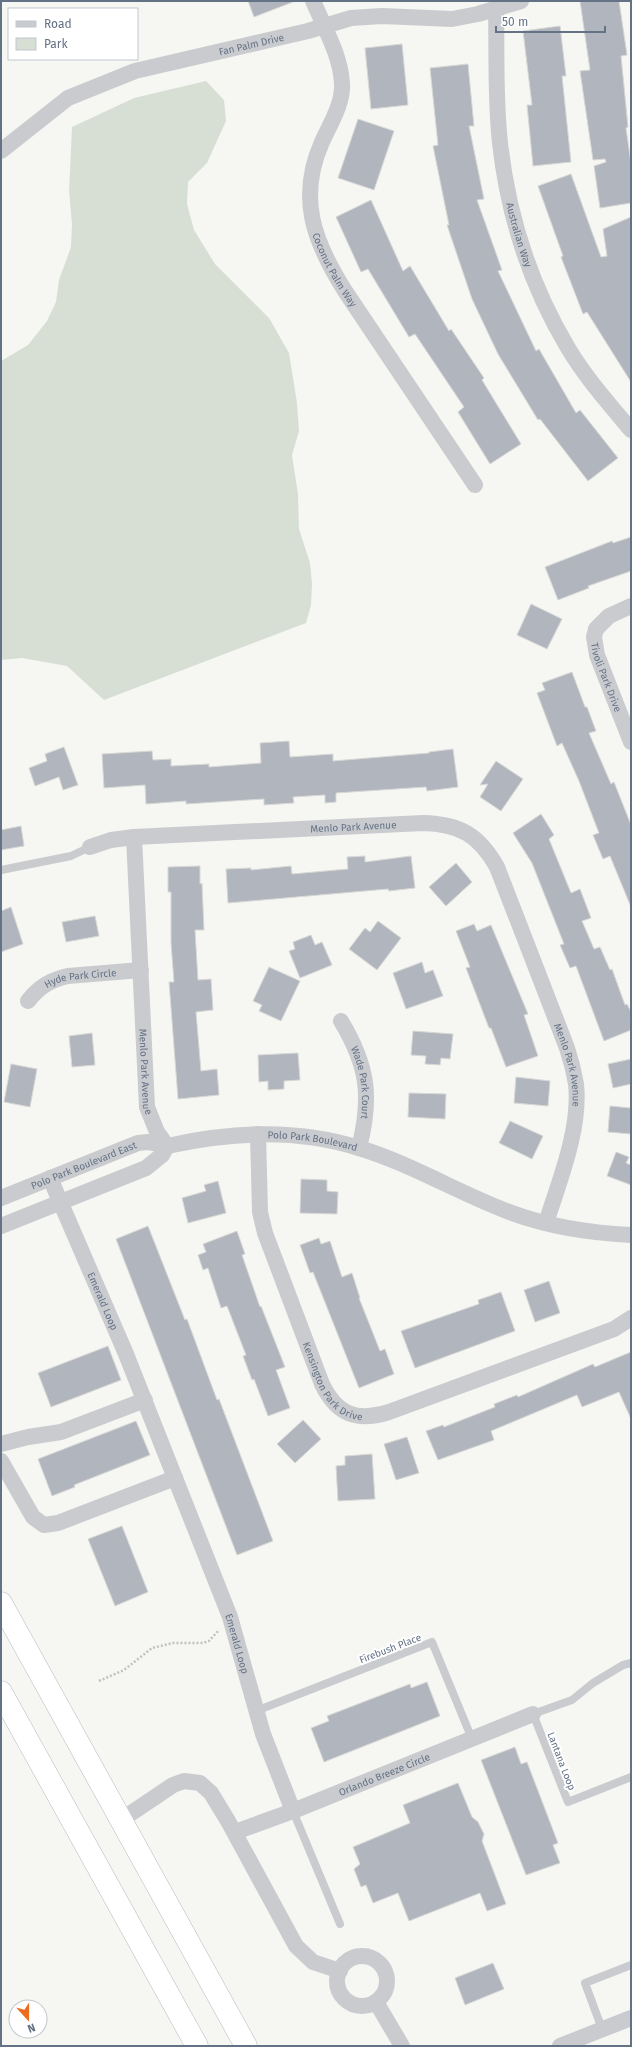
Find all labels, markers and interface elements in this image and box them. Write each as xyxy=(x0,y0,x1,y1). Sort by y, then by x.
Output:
legend xyxy=(8,8,138,60)
scale bar xyxy=(496,8,605,34)
text: 50 m xyxy=(502,15,528,29)
text: Road xyxy=(44,17,72,31)
street label: Fan Palm Drive xyxy=(218,32,285,58)
text: Park xyxy=(44,37,68,51)
street label: Australian Way xyxy=(503,202,534,269)
street label: Coconut Palm Way xyxy=(309,231,359,310)
street label: Tivoli Park Drive xyxy=(588,642,624,714)
street label: Menlo Park Avenue xyxy=(310,819,397,835)
street label: Hyde Park Circle xyxy=(42,967,117,991)
street label: Menlo Park Avenue xyxy=(551,1022,582,1107)
street label: Menlo Park Avenue xyxy=(136,1028,155,1117)
street label: Wade Park Court xyxy=(348,1045,371,1120)
street label: Polo Park Boulevard xyxy=(268,1129,359,1154)
street label: Polo Park Boulevard East xyxy=(30,1139,139,1192)
street label: Emerald Loop xyxy=(84,1271,120,1332)
street label: Kensington Park Drive xyxy=(300,1340,363,1423)
street label: Emerald Loop xyxy=(222,1612,251,1675)
street label: Firebush Place xyxy=(358,1632,423,1666)
street label: Lantana Loop xyxy=(544,1731,578,1792)
street label: Orlando Breeze Circle xyxy=(337,1751,432,1799)
north arrow xyxy=(8,1999,48,2039)
text: N xyxy=(26,2020,37,2035)

